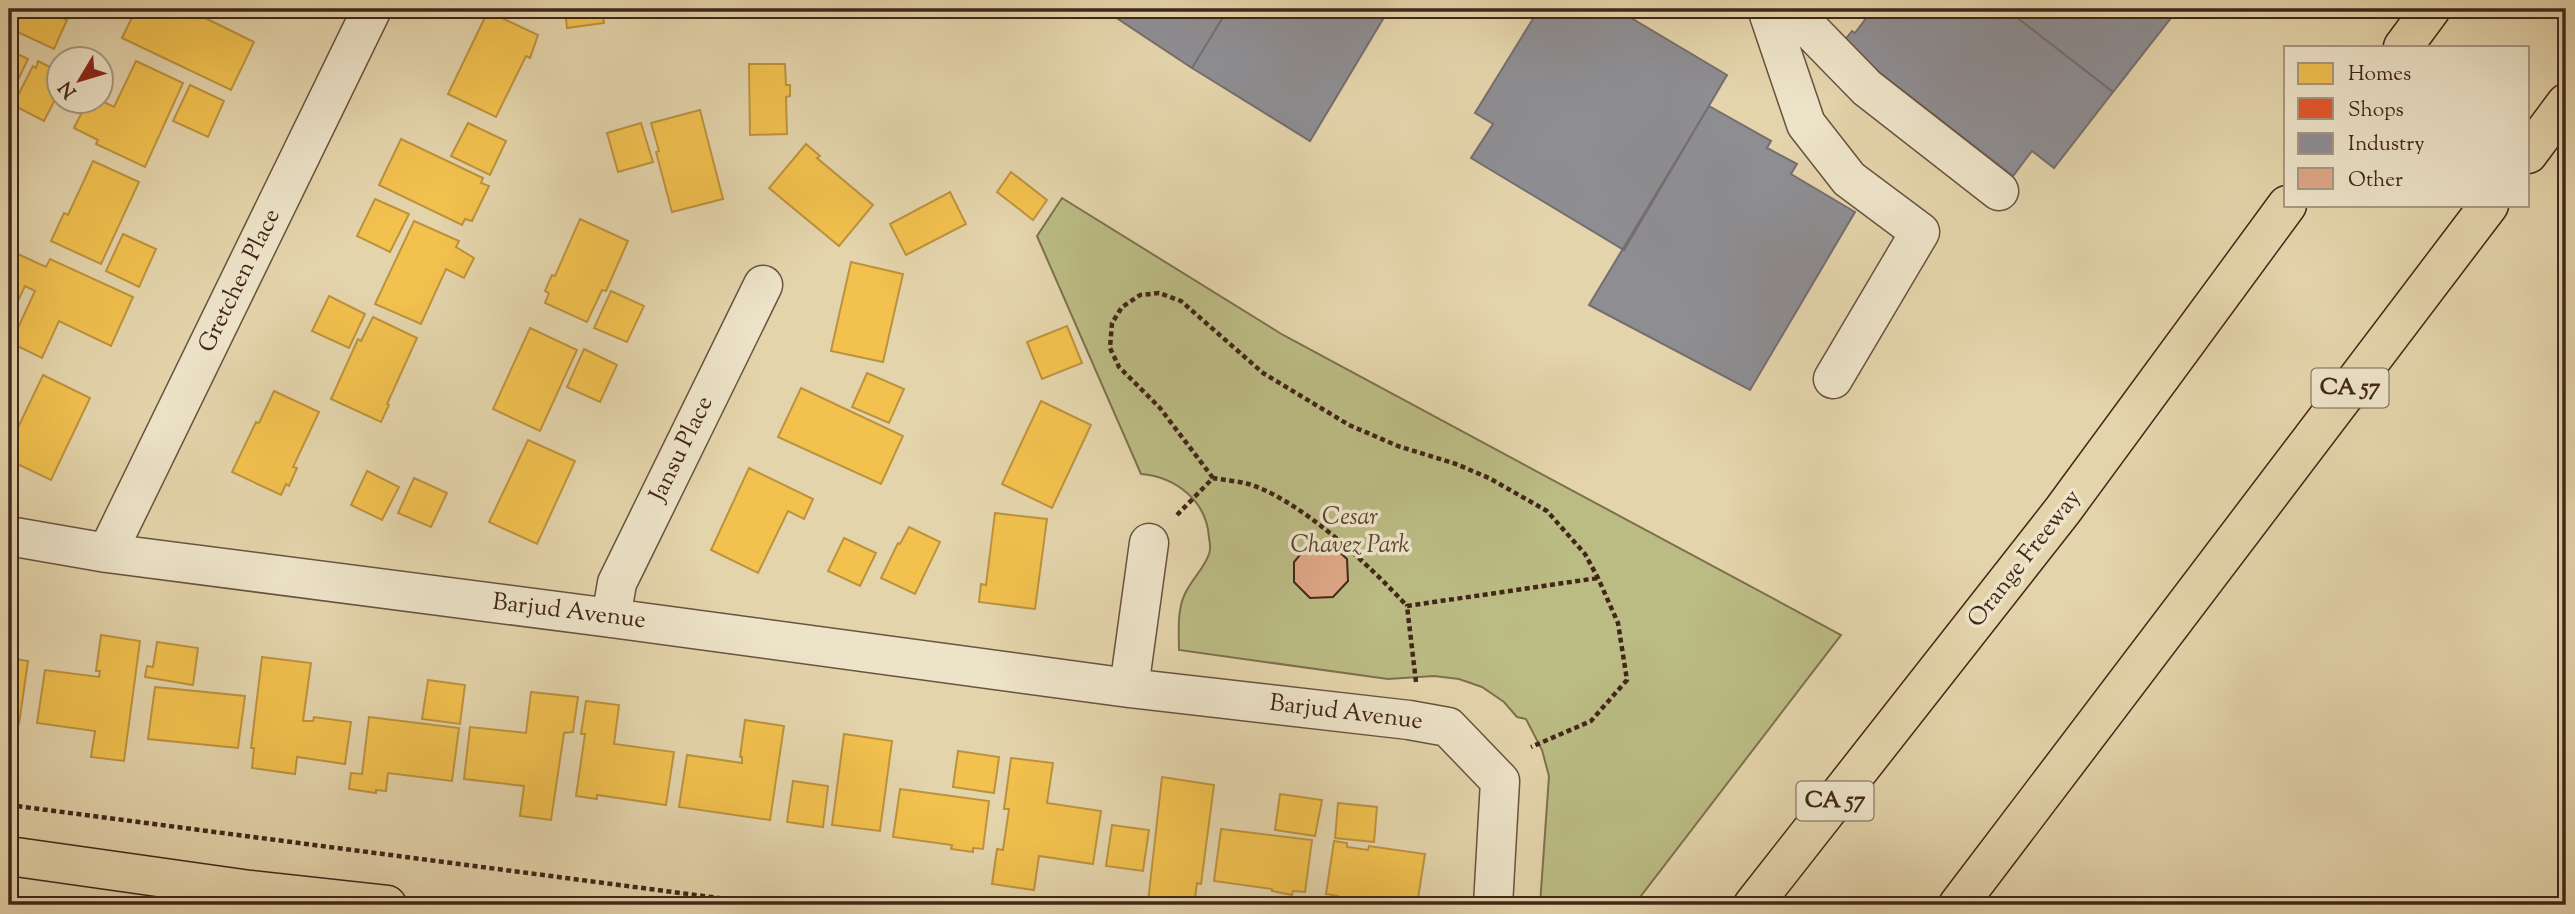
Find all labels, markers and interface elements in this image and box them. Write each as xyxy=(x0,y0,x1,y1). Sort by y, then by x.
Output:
north arrow xyxy=(46,46,116,116)
legend xyxy=(2284,46,2530,206)
text: Homes xyxy=(2348,60,2411,90)
text: N xyxy=(53,75,84,103)
text: Shops xyxy=(2348,96,2404,126)
text: Industry xyxy=(2348,130,2425,160)
text: Other xyxy=(2348,166,2403,196)
street label: Gretchen Place xyxy=(191,203,289,359)
road number: CA 57 xyxy=(2312,368,2388,408)
street label: Jansu Place xyxy=(641,391,722,509)
street label: Orange Freeway xyxy=(1960,483,2090,635)
park label: Cesar Chavez Park xyxy=(1291,501,1410,563)
street label: Barjud Avenue xyxy=(490,586,648,638)
street label: Barjud Avenue xyxy=(1267,687,1425,739)
road number: CA 57 xyxy=(1797,782,1874,820)

